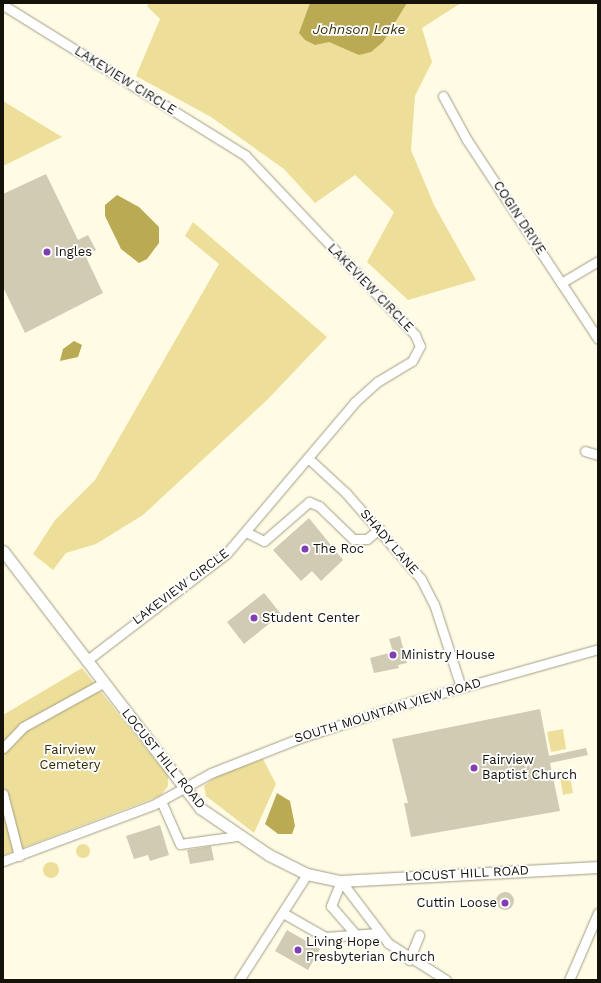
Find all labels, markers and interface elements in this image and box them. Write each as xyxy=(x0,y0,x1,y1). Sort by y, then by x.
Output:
water label: Johnson Lake xyxy=(313,21,405,37)
street label: LAKEVIEW CIRCLE xyxy=(71,43,179,119)
street label: COGIN DRIVE xyxy=(489,178,549,258)
street label: LAKEVIEW CIRCLE xyxy=(324,241,416,335)
place label: Ingles xyxy=(55,244,92,260)
marker: Ingles xyxy=(42,247,52,257)
street label: SHADY LANE xyxy=(356,506,422,578)
place label: The Roc xyxy=(313,541,364,557)
marker: The Roc xyxy=(300,544,310,554)
street label: LAKEVIEW CIRCLE xyxy=(130,546,232,628)
place label: Student Center xyxy=(262,610,360,626)
marker: Student Center xyxy=(249,613,259,623)
place label: Ministry House xyxy=(401,647,495,663)
marker: Ministry House xyxy=(388,650,398,660)
street label: SOUTH MOUNTAIN VIEW ROAD xyxy=(292,675,484,747)
street label: LOCUST HILL ROAD xyxy=(118,706,208,812)
park label: Fairview Cemetery xyxy=(39,743,101,774)
place label: Fairview Baptist Church xyxy=(482,753,577,784)
marker: Fairview Baptist Church xyxy=(469,763,479,773)
street label: LOCUST HILL ROAD xyxy=(404,863,530,885)
place label: Cuttin Loose xyxy=(417,895,497,911)
marker: Cuttin Loose xyxy=(500,898,510,908)
place label: Living Hope Presbyterian Church xyxy=(306,935,435,966)
marker: Living Hope Presbyterian Church xyxy=(293,945,303,955)

